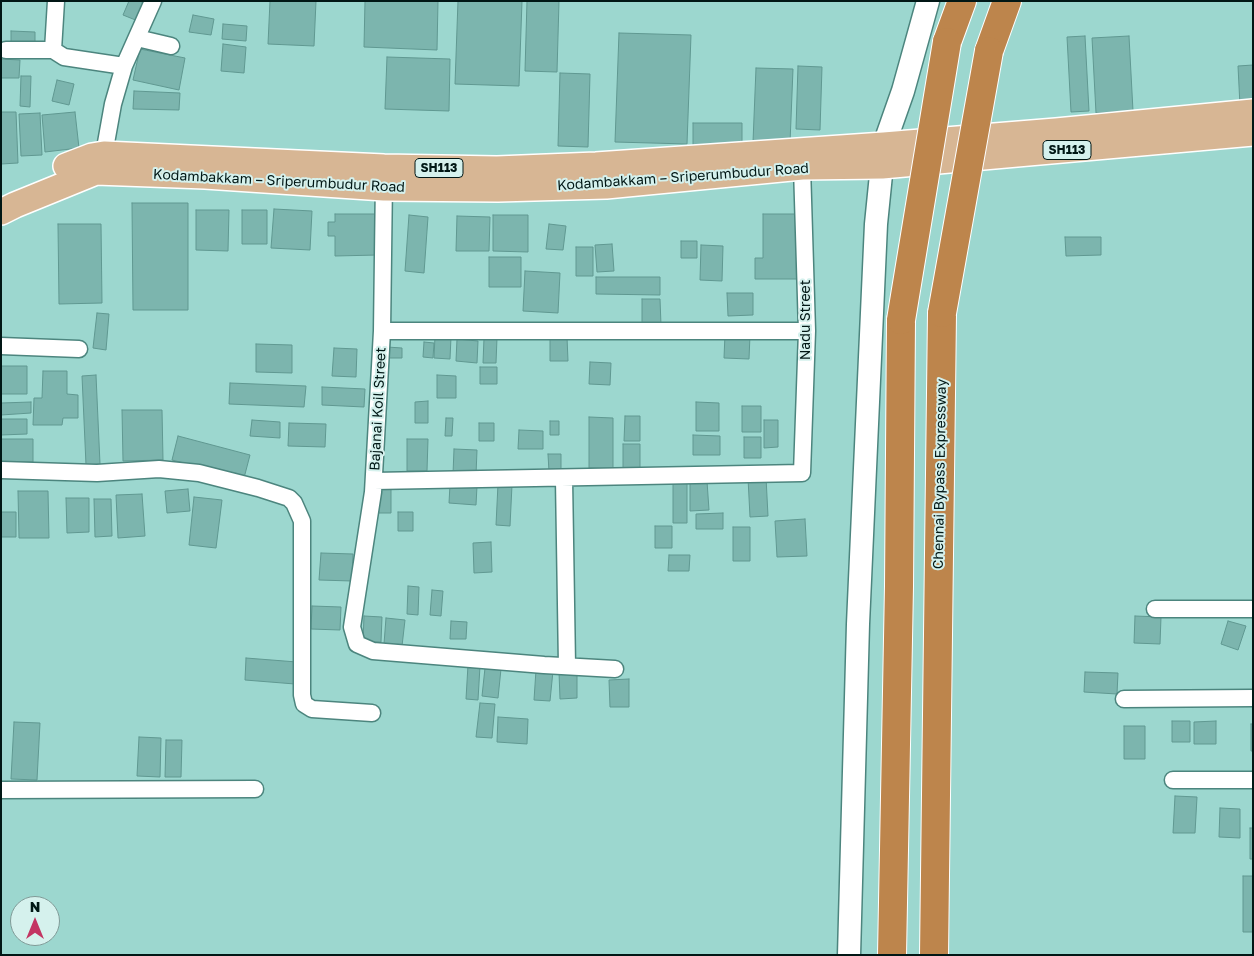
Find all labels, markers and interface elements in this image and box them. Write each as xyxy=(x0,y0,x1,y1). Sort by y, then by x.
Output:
road number: SH113 xyxy=(1043,140,1091,160)
road number: SH113 xyxy=(415,158,463,178)
street label: Kodambakkam – Sriperumbudur Road xyxy=(557,160,809,194)
street label: Kodambakkam – Sriperumbudur Road xyxy=(153,166,405,196)
street label: Nadu Street xyxy=(798,280,814,360)
street label: Bajanai Koil Street xyxy=(366,347,390,471)
street label: Chennai Bypass Expressway xyxy=(930,379,950,569)
north arrow xyxy=(10,896,60,946)
text: N xyxy=(30,898,40,915)

